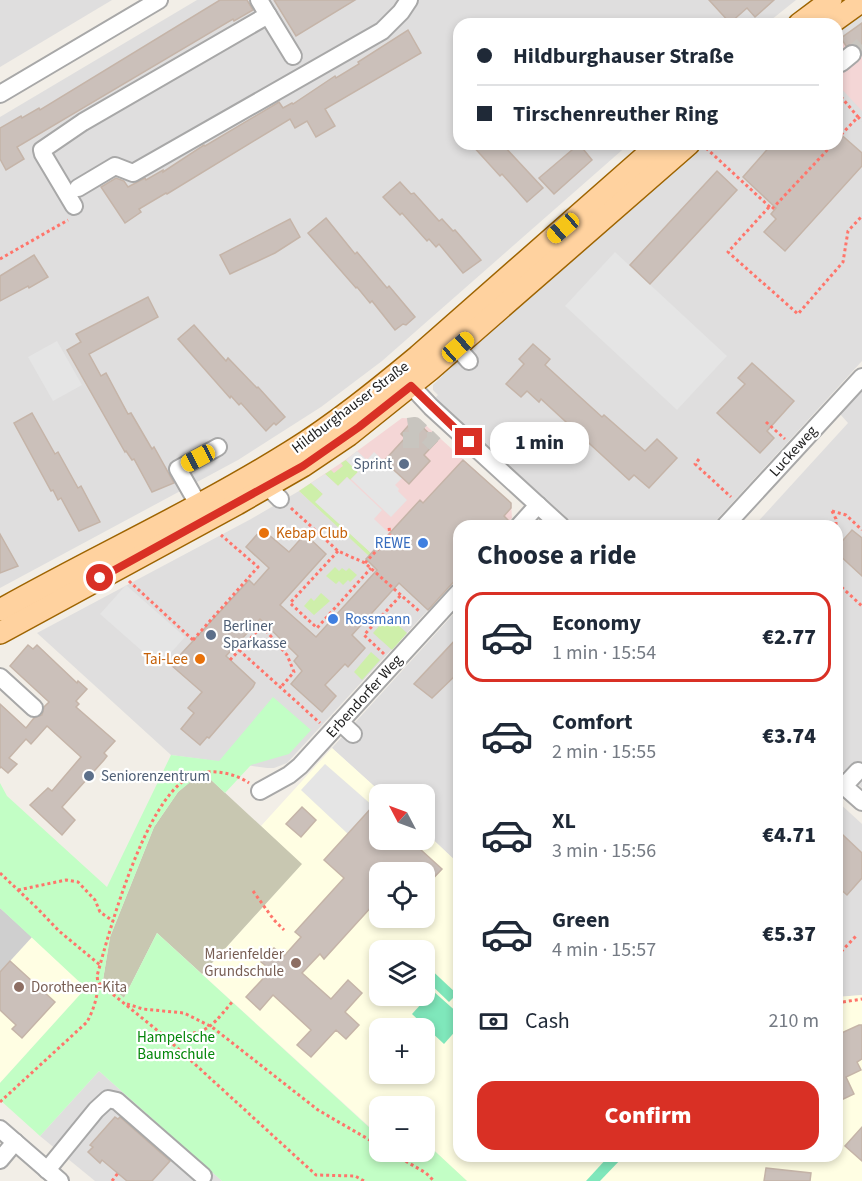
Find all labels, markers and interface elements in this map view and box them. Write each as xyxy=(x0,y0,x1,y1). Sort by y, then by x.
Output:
text: Hildburghauser Straße xyxy=(513,40,734,72)
text: Tirschenreuther Ring xyxy=(513,98,718,130)
car xyxy=(544,209,582,247)
car xyxy=(439,328,477,366)
street label: Hildburghauser Straße xyxy=(287,356,413,458)
callout: 1 min xyxy=(490,421,589,463)
street label: Luckeweg xyxy=(765,421,822,482)
route end xyxy=(455,428,482,455)
text: 1 min xyxy=(515,429,564,457)
car xyxy=(178,442,218,474)
place label: Sprint xyxy=(353,454,392,475)
marker: Sprint xyxy=(397,457,411,471)
place label: Kebap Club xyxy=(276,523,348,544)
marker: Kebap Club xyxy=(257,526,271,540)
place label: REWE xyxy=(375,533,411,554)
marker: REWE xyxy=(416,536,430,550)
text: Choose a ride xyxy=(477,536,637,575)
route start xyxy=(86,564,113,591)
text: Economy xyxy=(552,607,641,639)
place label: Rossmann xyxy=(345,609,410,630)
icon: car xyxy=(480,610,534,664)
marker: Rossmann xyxy=(326,612,340,626)
place label: Berliner Sparkasse xyxy=(223,616,287,654)
text: €2.77 xyxy=(762,621,816,653)
marker: Berliner Sparkasse xyxy=(204,628,218,642)
text: 1 min · 15:54 xyxy=(552,639,656,667)
place label: Tai-Lee xyxy=(143,649,188,670)
street label: Erbendorfer Weg xyxy=(321,650,408,742)
marker: Tai-Lee xyxy=(193,652,207,666)
text: Comfort xyxy=(552,706,633,738)
icon: car xyxy=(480,709,534,763)
text: €3.74 xyxy=(762,720,816,752)
text: 2 min · 15:55 xyxy=(552,738,656,766)
place label: Seniorenzentrum xyxy=(101,766,210,787)
marker: Seniorenzentrum xyxy=(82,769,96,783)
north arrow xyxy=(369,784,435,850)
map controls xyxy=(369,784,435,1162)
text: XL xyxy=(552,805,576,837)
icon: car xyxy=(480,808,534,862)
text: €4.71 xyxy=(762,819,816,851)
text: 3 min · 15:56 xyxy=(552,837,656,865)
button: locate xyxy=(369,862,435,928)
text: Green xyxy=(552,904,610,936)
icon: car xyxy=(480,907,534,961)
text: €5.37 xyxy=(762,918,816,950)
text: 4 min · 15:57 xyxy=(552,936,656,964)
button: layers xyxy=(369,940,435,1006)
place label: Marienfelder Grundschule xyxy=(204,944,285,982)
marker: Marienfelder Grundschule xyxy=(289,956,303,970)
place label: Dorotheen-Kita xyxy=(31,977,127,998)
marker: Dorotheen-Kita xyxy=(12,980,26,994)
icon: cash xyxy=(477,1005,510,1038)
text: Cash xyxy=(525,1005,570,1037)
text: 210 m xyxy=(769,1007,819,1035)
button: + xyxy=(369,1018,435,1084)
park label: Hampelsche Baumschule xyxy=(137,1027,215,1065)
button: Confirm xyxy=(477,1081,819,1150)
button: − xyxy=(369,1096,435,1162)

